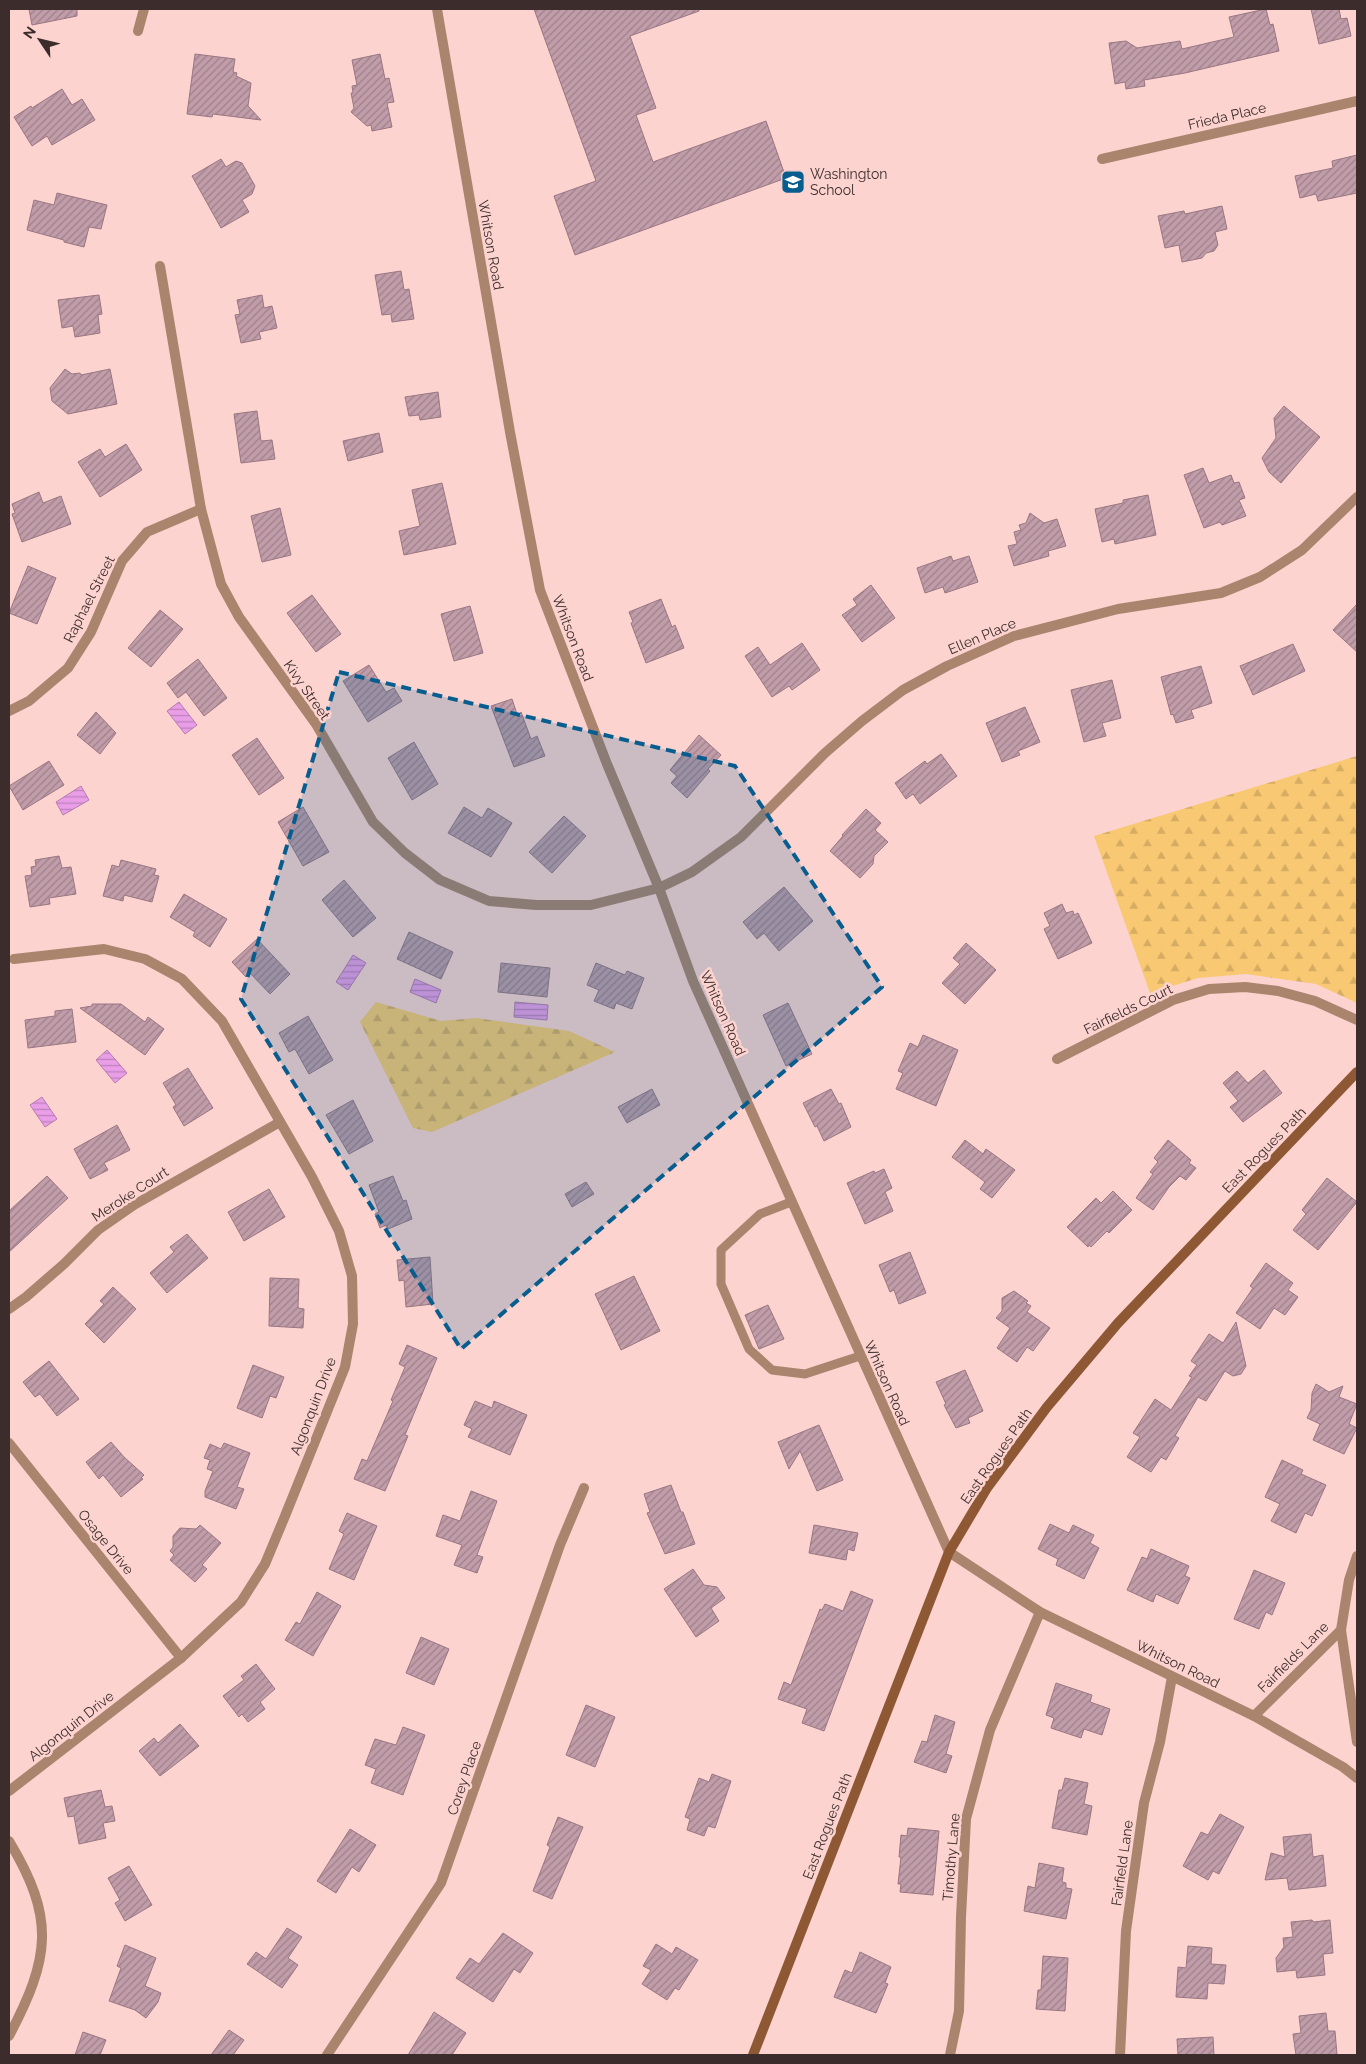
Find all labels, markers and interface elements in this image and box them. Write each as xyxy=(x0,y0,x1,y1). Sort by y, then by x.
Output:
north arrow xyxy=(15,15,65,65)
text: N xyxy=(20,24,39,42)
street label: Frieda Place xyxy=(1186,99,1268,133)
place label: Washington School xyxy=(810,166,887,198)
school or university icon: Washington School xyxy=(780,169,806,195)
street label: Whitson Road xyxy=(475,199,507,291)
street label: Raphael Street xyxy=(60,553,118,645)
street label: Whitson Road xyxy=(549,593,597,683)
street label: Ellen Place xyxy=(946,615,1018,657)
street label: Kivy Street xyxy=(281,657,334,723)
street label: Whitson Road xyxy=(697,968,749,1058)
street label: Fairfields Court xyxy=(1081,980,1175,1037)
street label: East Rogues Path xyxy=(1219,1104,1309,1196)
street label: Meroke Court xyxy=(89,1163,172,1225)
street label: Whitson Road xyxy=(861,1338,913,1428)
street label: Algonquin Drive xyxy=(287,1355,339,1457)
street label: East Rogues Path xyxy=(957,1405,1035,1507)
street label: Osage Drive xyxy=(75,1506,137,1578)
street label: Fairfields Lane xyxy=(1254,1618,1332,1696)
street label: Whitson Road xyxy=(1134,1637,1222,1691)
street label: Algonquin Drive xyxy=(25,1688,117,1764)
street label: Corey Place xyxy=(444,1739,484,1817)
street label: East Rogues Path xyxy=(799,1770,855,1882)
street label: Timothy Lane xyxy=(939,1812,963,1902)
street label: Fairfield Lane xyxy=(1108,1819,1136,1907)

